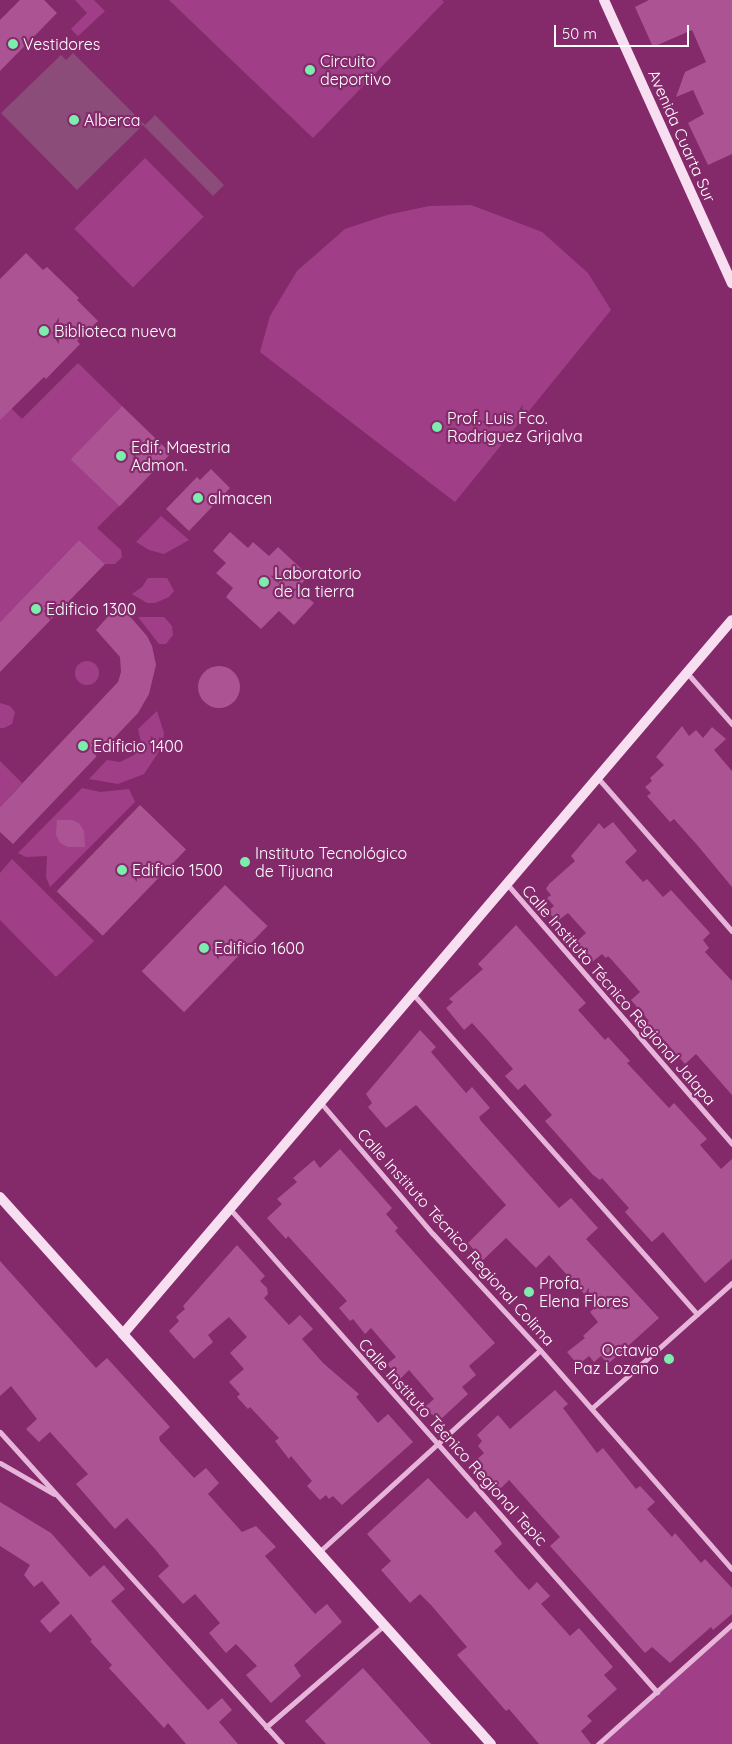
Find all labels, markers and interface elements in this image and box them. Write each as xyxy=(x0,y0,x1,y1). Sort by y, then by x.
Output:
scale bar xyxy=(557,15,692,47)
text: 50 m xyxy=(562,24,597,43)
place label: Vestidores xyxy=(23,34,100,54)
marker: Vestidores xyxy=(7,38,19,50)
place label: Circuito deportivo xyxy=(320,51,391,89)
marker: Circuito deportivo xyxy=(304,64,316,76)
street label: Avenida Cuarta Sur xyxy=(644,67,720,205)
place label: Alberca xyxy=(84,110,141,130)
marker: Alberca xyxy=(68,114,80,126)
place label: Biblioteca nueva xyxy=(54,321,176,341)
marker: Biblioteca nueva xyxy=(38,325,50,337)
place label: Prof. Luis Fco. Rodriguez Grijalva xyxy=(447,408,583,446)
marker: Prof. Luis Fco. Rodriguez Grijalva xyxy=(431,421,443,433)
place label: Edif. Maestria Admon. xyxy=(131,437,230,475)
marker: Edif. Maestria Admon. xyxy=(115,450,127,462)
place label: almacen xyxy=(208,488,272,508)
marker: almacen xyxy=(192,492,204,504)
place label: Laboratorio de la tierra xyxy=(274,563,361,601)
marker: Laboratorio de la tierra xyxy=(258,576,270,588)
place label: Edificio 1300 xyxy=(46,599,136,619)
marker: Edificio 1300 xyxy=(30,603,42,615)
place label: Edificio 1400 xyxy=(93,736,183,756)
marker: Edificio 1400 xyxy=(77,740,89,752)
place label: Instituto Tecnológico de Tijuana xyxy=(255,843,407,881)
marker: Instituto Tecnológico de Tijuana xyxy=(239,856,251,868)
place label: Edificio 1500 xyxy=(132,860,223,880)
marker: Edificio 1500 xyxy=(116,864,128,876)
street label: Calle Instituto Técnico Regional Jalapa xyxy=(518,881,720,1109)
place label: Edificio 1600 xyxy=(214,938,305,958)
marker: Edificio 1600 xyxy=(198,942,210,954)
street label: Calle Instituto Técnico Regional Colima xyxy=(353,1124,559,1350)
place label: Profa. Elena Flores xyxy=(539,1273,629,1311)
marker: Profa. Elena Flores xyxy=(523,1286,535,1298)
street label: Calle Instituto Técnico Regional Tepic xyxy=(355,1334,551,1550)
place label: Octavio Paz Lozano xyxy=(574,1340,659,1378)
marker: Octavio Paz Lozano xyxy=(663,1353,675,1365)

